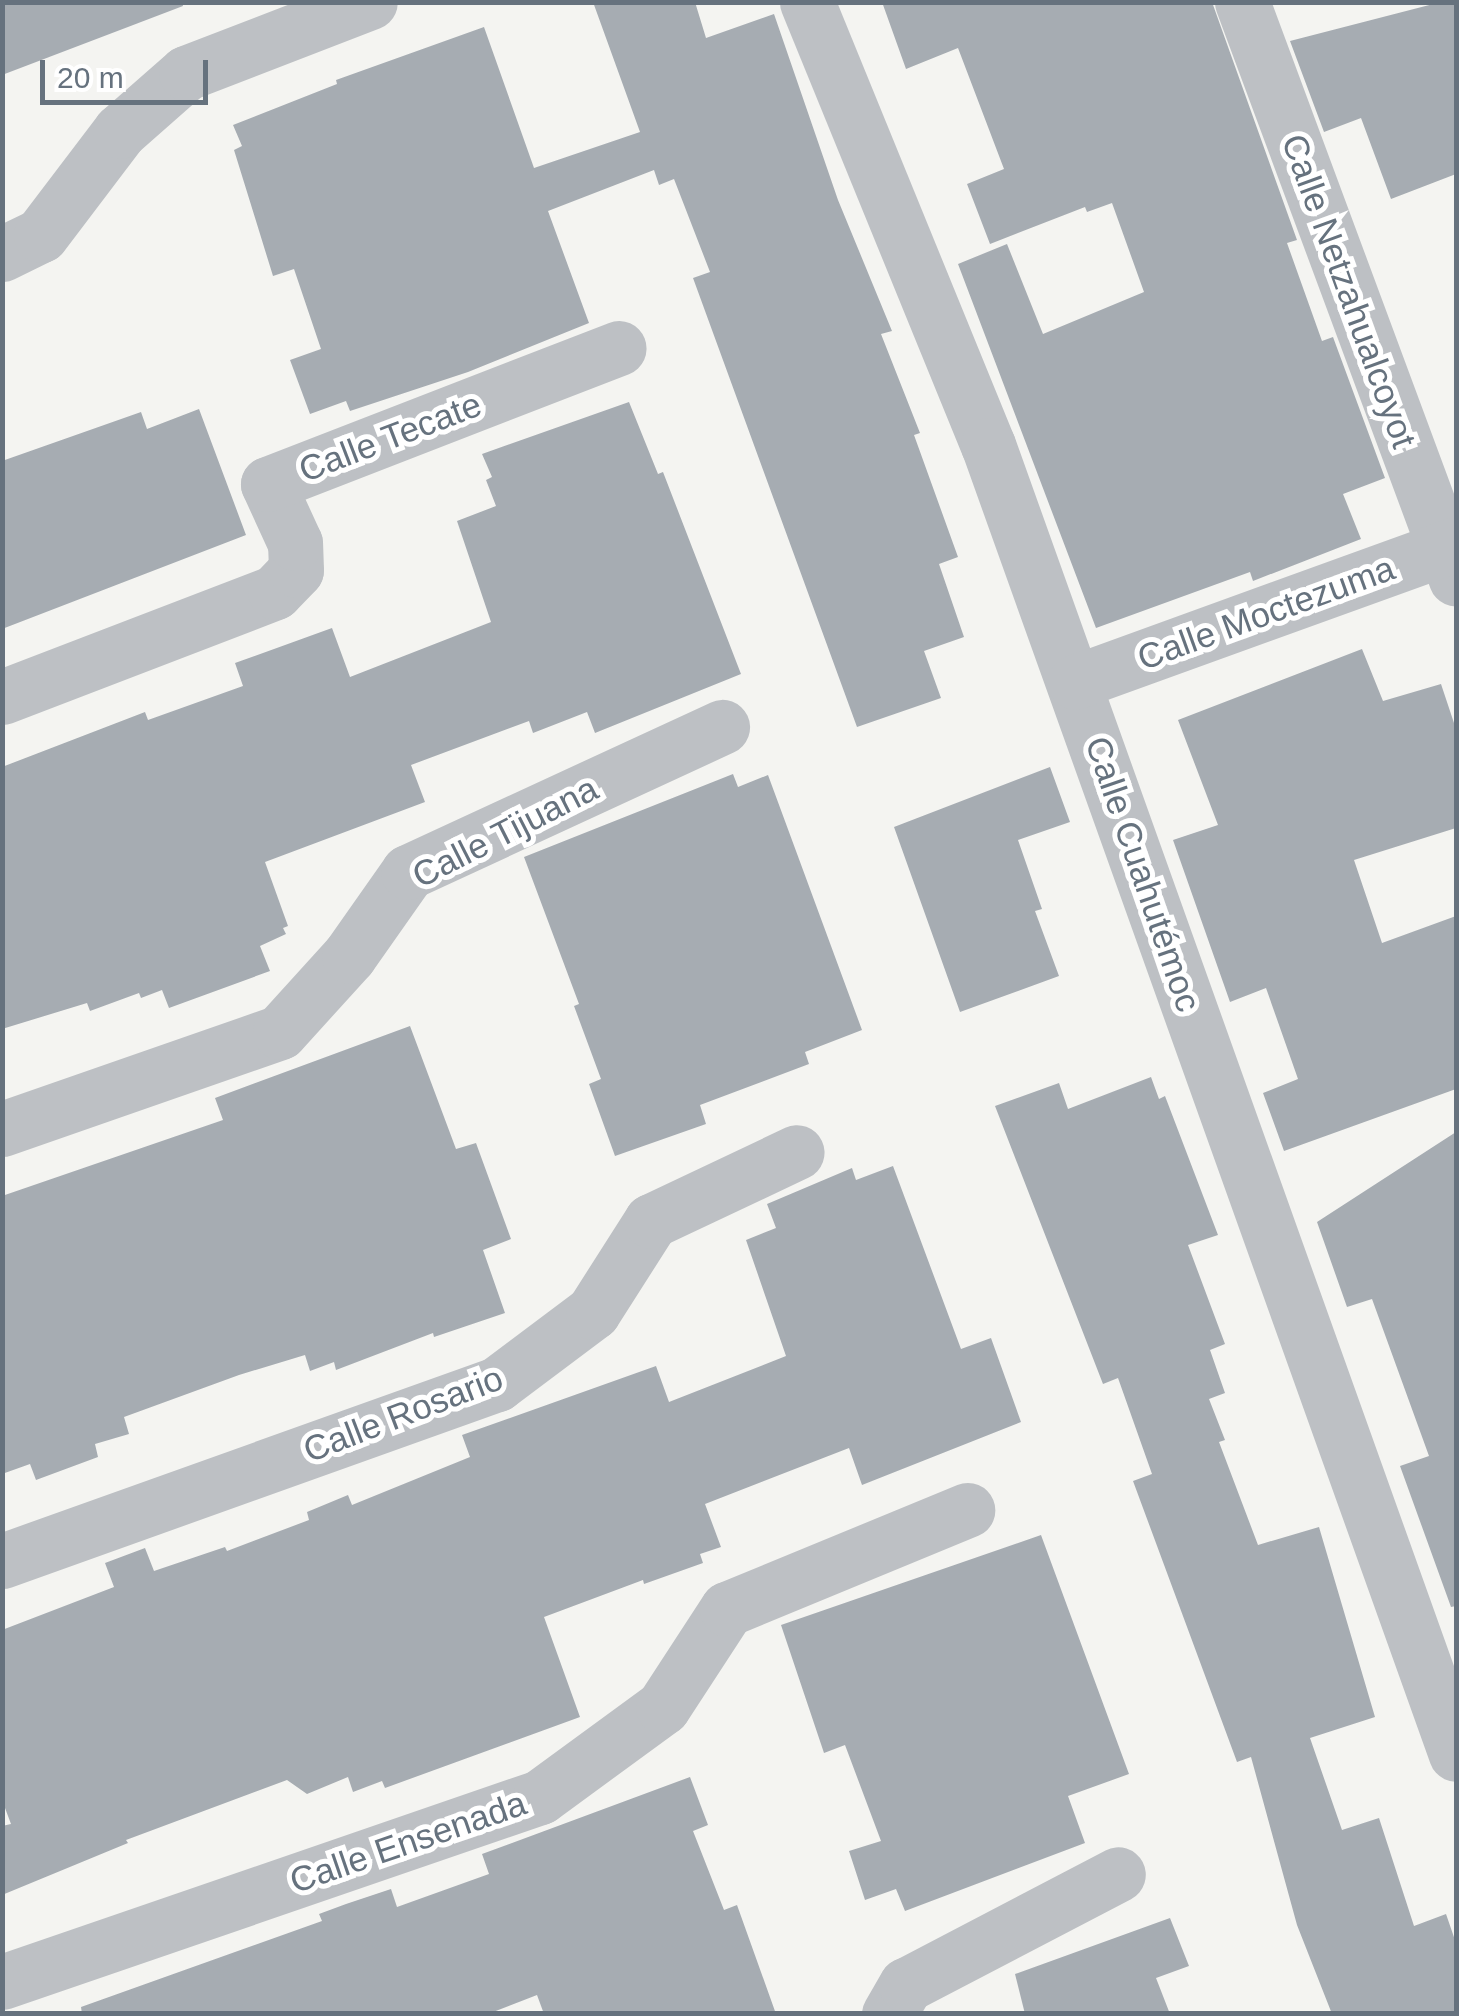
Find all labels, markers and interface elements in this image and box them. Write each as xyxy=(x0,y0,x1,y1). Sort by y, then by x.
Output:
scale bar xyxy=(45,40,212,102)
text: 20 m xyxy=(57,61,124,94)
street label: Calle Netzahualcoyot xyxy=(1273,128,1425,454)
street label: Calle Tecate xyxy=(293,383,487,491)
street label: Calle Moctezuma xyxy=(1132,547,1400,679)
street label: Calle Cuahutémoc xyxy=(1076,731,1210,1017)
street label: Calle Tijuana xyxy=(405,767,605,897)
street label: Calle Rosario xyxy=(297,1357,509,1471)
street label: Calle Ensenada xyxy=(284,1782,532,1902)

